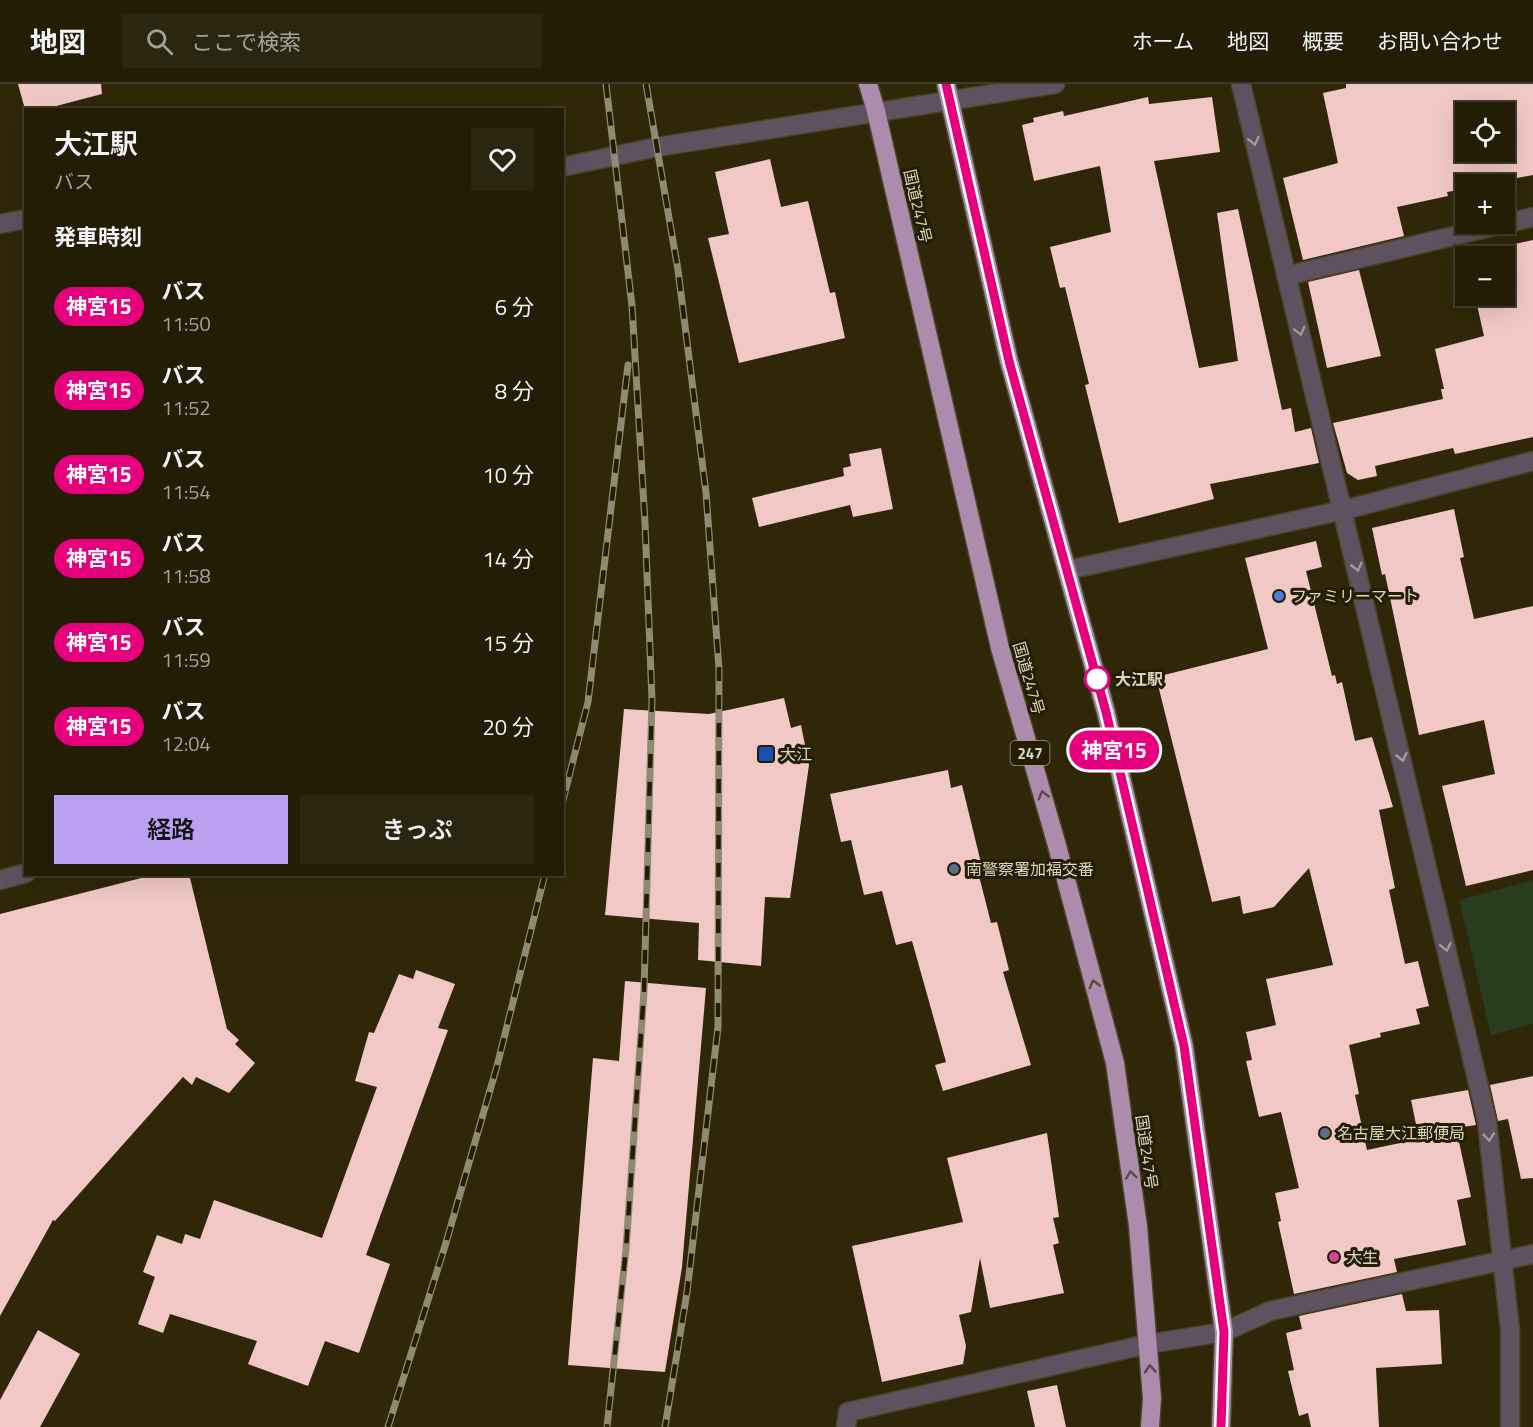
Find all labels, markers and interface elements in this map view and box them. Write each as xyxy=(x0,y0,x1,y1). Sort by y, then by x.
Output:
search box xyxy=(122,14,542,68)
text: 地図 xyxy=(30,20,86,63)
icon: search xyxy=(143,25,176,58)
text: ここで検索 xyxy=(191,25,301,59)
text: ホーム xyxy=(1132,25,1194,57)
text: 地図 xyxy=(1227,25,1269,57)
text: 概要 xyxy=(1302,25,1344,57)
text: お問い合わせ xyxy=(1377,25,1503,57)
map controls xyxy=(1455,102,1515,306)
button: locate xyxy=(1455,102,1515,162)
text: 大江駅 xyxy=(54,122,138,165)
button: heart xyxy=(471,128,534,191)
one-way arrow xyxy=(1247,136,1260,146)
text: バス xyxy=(54,166,94,197)
street label: 国道247号 xyxy=(898,167,938,245)
button: + xyxy=(1455,174,1515,234)
text: 発車時刻 xyxy=(54,220,142,254)
button: − xyxy=(1455,246,1515,306)
text: バス xyxy=(162,274,206,308)
text: 神宮15 xyxy=(66,290,132,322)
text: 6 分 xyxy=(495,290,534,324)
text: 11:50 xyxy=(162,308,211,339)
one-way arrow xyxy=(1292,325,1305,335)
text: バス xyxy=(162,358,206,392)
text: 神宮15 xyxy=(66,374,132,406)
text: 8 分 xyxy=(495,374,534,408)
text: 11:52 xyxy=(162,392,211,423)
text: バス xyxy=(162,442,206,476)
text: 神宮15 xyxy=(66,458,132,490)
text: 10 分 xyxy=(483,458,534,492)
text: 11:54 xyxy=(162,476,211,507)
text: バス xyxy=(162,526,206,560)
text: 神宮15 xyxy=(66,542,132,574)
text: 14 分 xyxy=(483,542,534,576)
text: 11:58 xyxy=(162,560,211,591)
one-way arrow xyxy=(1350,562,1363,572)
place label: ファミリーマート xyxy=(1291,584,1419,608)
marker: ファミリーマート xyxy=(1272,589,1286,603)
text: バス xyxy=(162,610,206,644)
text: 神宮15 xyxy=(66,626,132,658)
text: 15 分 xyxy=(483,626,534,660)
street label: 国道247号 xyxy=(1007,639,1051,717)
text: 11:59 xyxy=(162,644,211,675)
marker: 大江駅 xyxy=(1084,666,1110,692)
place label: 大江駅 xyxy=(1115,667,1163,691)
text: バス xyxy=(162,694,206,728)
text: 神宮15 xyxy=(66,710,132,742)
text: 20 分 xyxy=(483,710,534,744)
text: 12:04 xyxy=(162,728,211,759)
line badge: 神宮15 xyxy=(1072,730,1156,770)
text: 神宮15 xyxy=(1081,734,1147,766)
road number: 247 xyxy=(1010,741,1050,765)
place label: 大江 xyxy=(780,742,812,766)
marker: 大江 xyxy=(757,745,775,763)
one-way arrow xyxy=(1395,752,1408,762)
one-way arrow xyxy=(1037,791,1050,801)
button: 経路 xyxy=(54,795,288,864)
button: きっぷ xyxy=(300,795,534,864)
place label: 南警察署加福交番 xyxy=(966,857,1094,881)
marker: 南警察署加福交番 xyxy=(947,862,961,876)
one-way arrow xyxy=(1439,941,1452,951)
one-way arrow xyxy=(1088,979,1101,989)
street label: 国道247号 xyxy=(1130,1113,1164,1191)
place label: 名古屋大江郵便局 xyxy=(1337,1121,1465,1145)
marker: 名古屋大江郵便局 xyxy=(1318,1126,1332,1140)
one-way arrow xyxy=(1482,1132,1495,1141)
one-way arrow xyxy=(1125,1170,1137,1179)
place label: 大生 xyxy=(1346,1245,1378,1269)
marker: 大生 xyxy=(1327,1250,1341,1264)
one-way arrow xyxy=(1144,1364,1157,1373)

